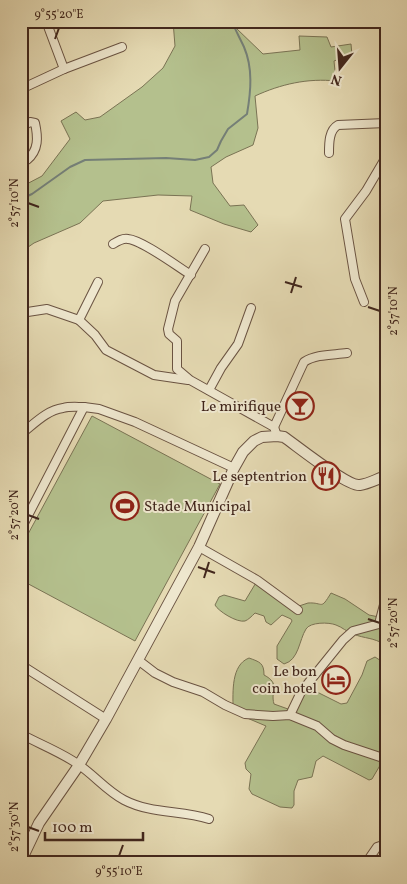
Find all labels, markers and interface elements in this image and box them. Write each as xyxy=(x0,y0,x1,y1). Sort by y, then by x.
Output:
text: 9°55'20"E xyxy=(35,7,83,23)
north arrow xyxy=(314,42,364,92)
text: N xyxy=(329,68,344,90)
text: 2°57'10"N xyxy=(7,178,23,228)
text: 2°57'10"N xyxy=(386,286,402,336)
bar icon: Le mirifique xyxy=(285,391,315,421)
place label: Le mirifique xyxy=(201,397,281,418)
restaurant icon: Le septentrion xyxy=(311,461,341,491)
place label: Le septentrion xyxy=(212,467,307,488)
text: 2°57'20"N xyxy=(7,489,23,540)
sports icon: Stade Municipal xyxy=(110,491,140,521)
place label: Stade Municipal xyxy=(144,497,251,518)
text: 2°57'20"N xyxy=(386,597,402,648)
place label: Le bon coin hotel xyxy=(252,662,317,700)
hotel icon: Le bon coin hotel xyxy=(321,665,351,695)
text: 2°57'30"N xyxy=(7,802,23,852)
scale bar xyxy=(45,809,142,841)
text: 100 m xyxy=(52,818,92,839)
text: 9°55'10"E xyxy=(95,864,143,880)

